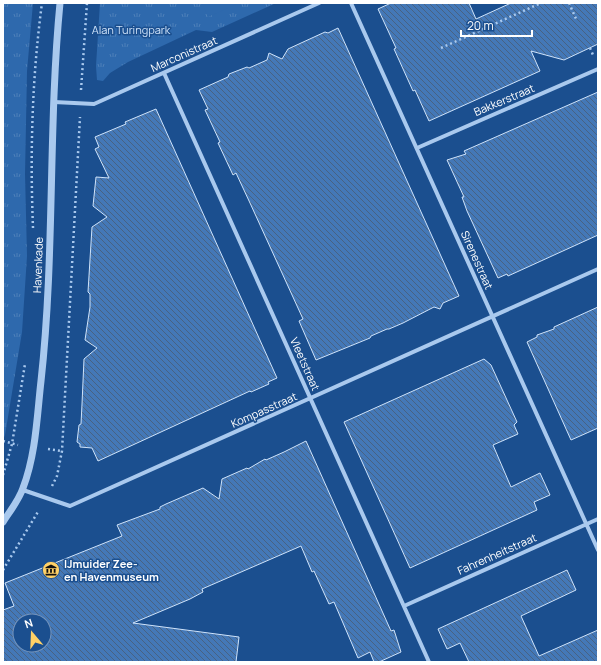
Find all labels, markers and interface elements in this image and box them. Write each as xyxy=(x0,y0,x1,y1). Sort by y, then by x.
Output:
scale bar xyxy=(461,12,532,38)
text: 20 m xyxy=(467,17,494,34)
park label: Alan Turingpark xyxy=(92,22,171,37)
street label: Marconistraat xyxy=(148,32,219,75)
street label: Bakkerstraat xyxy=(471,80,536,119)
street label: Sirenestraat xyxy=(458,228,497,292)
street label: Havenkade xyxy=(29,236,46,293)
street label: Vleetstraat xyxy=(287,335,324,393)
street label: Kompasstraat xyxy=(228,388,299,431)
street label: Fahrenheitstraat xyxy=(455,529,539,578)
place label: IJmuider Zee- en Havenmuseum xyxy=(64,556,159,584)
museum icon: IJmuider Zee- en Havenmuseum xyxy=(41,560,61,580)
north arrow xyxy=(12,613,52,653)
text: N xyxy=(22,615,35,631)

